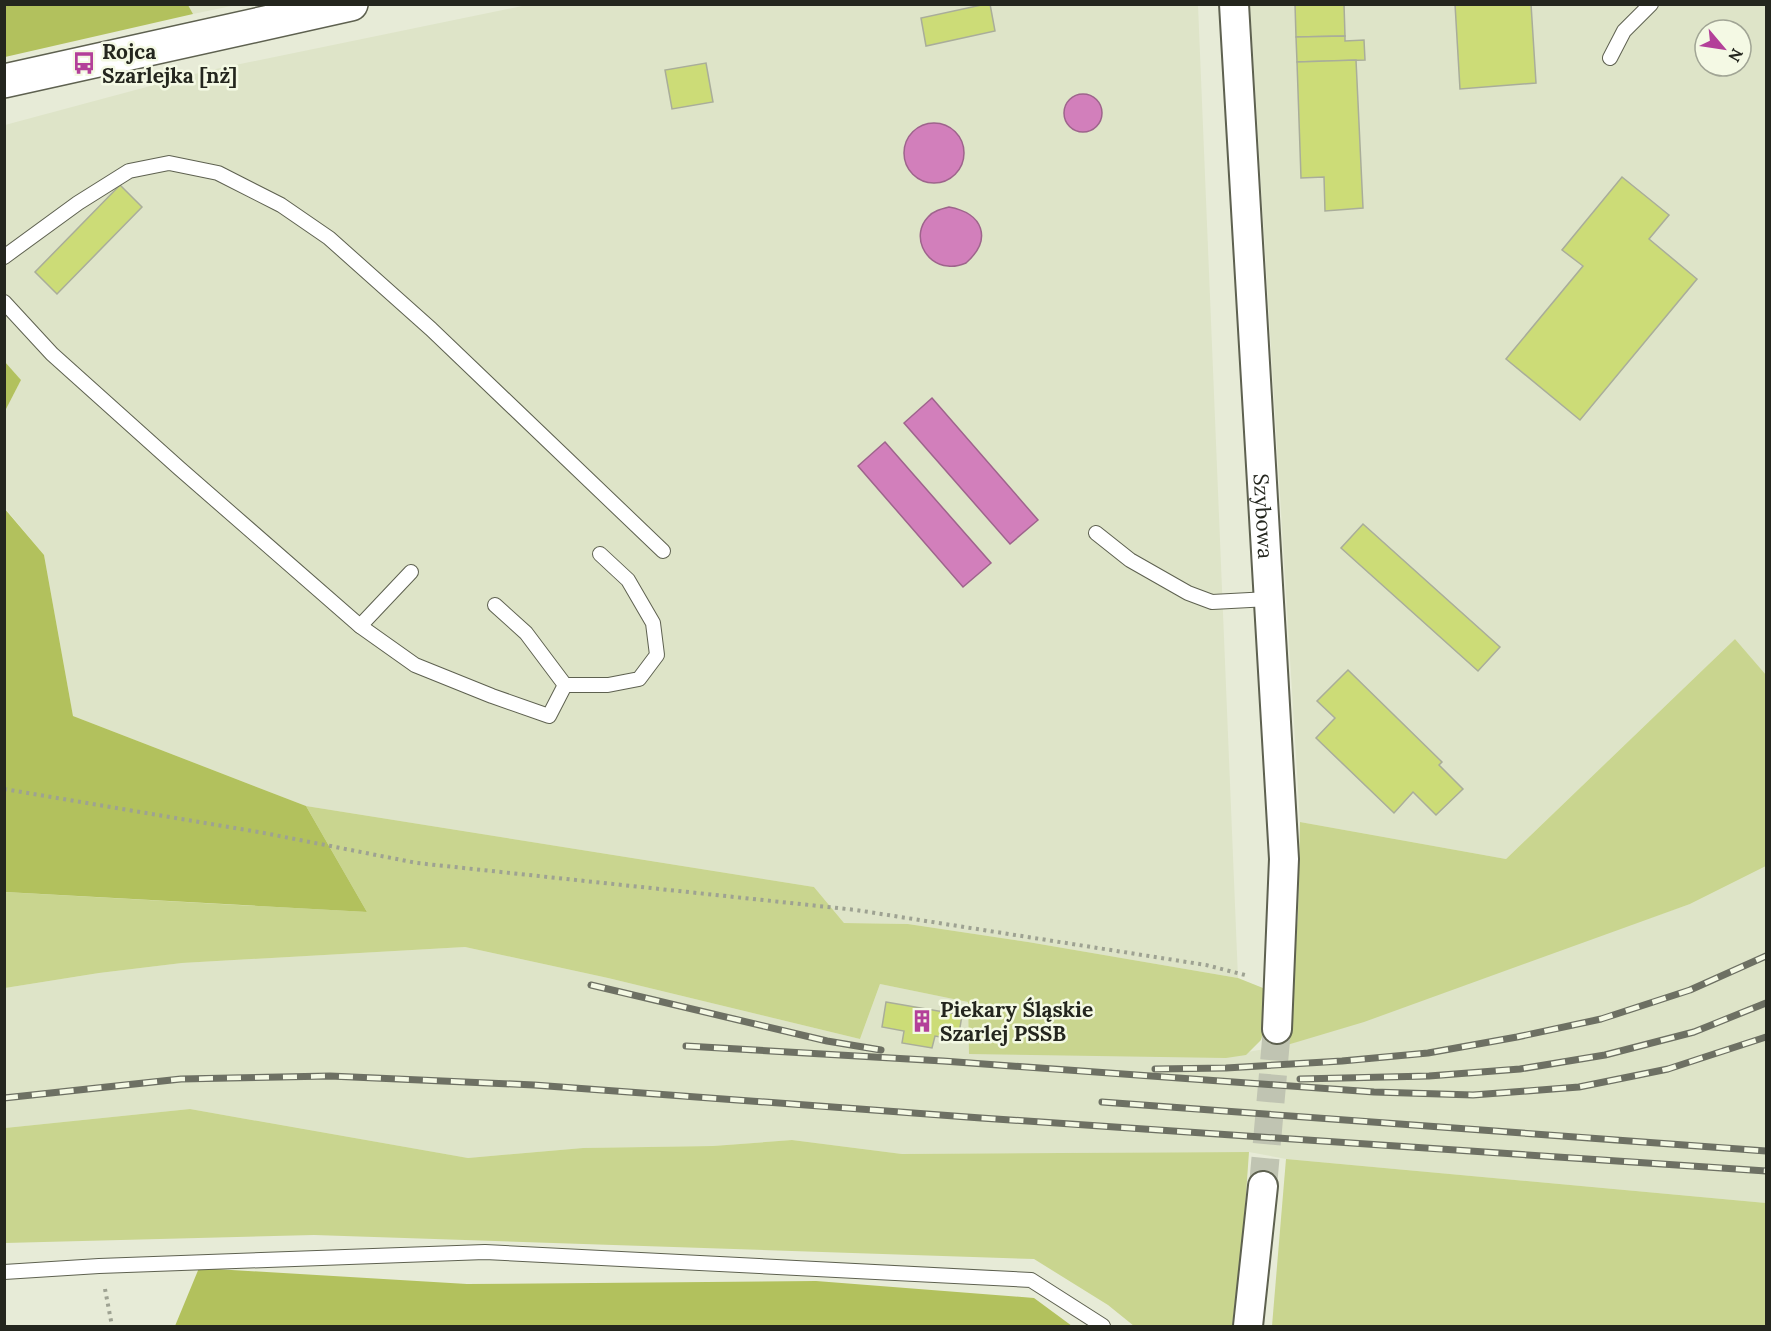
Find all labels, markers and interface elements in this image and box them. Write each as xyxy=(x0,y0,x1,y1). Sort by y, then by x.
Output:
north arrow xyxy=(1693,18,1753,78)
place label: Rojca Szarlejka [nż] xyxy=(102,38,237,89)
text: N xyxy=(1724,45,1748,66)
bus stop icon: Rojca Szarlejka [nż] xyxy=(71,50,97,76)
street label: Szybowa xyxy=(1248,473,1280,560)
place label: Piekary Śląskie Szarlej PSSB xyxy=(940,996,1093,1047)
building icon: Piekary Śląskie Szarlej PSSB xyxy=(909,1008,935,1034)

